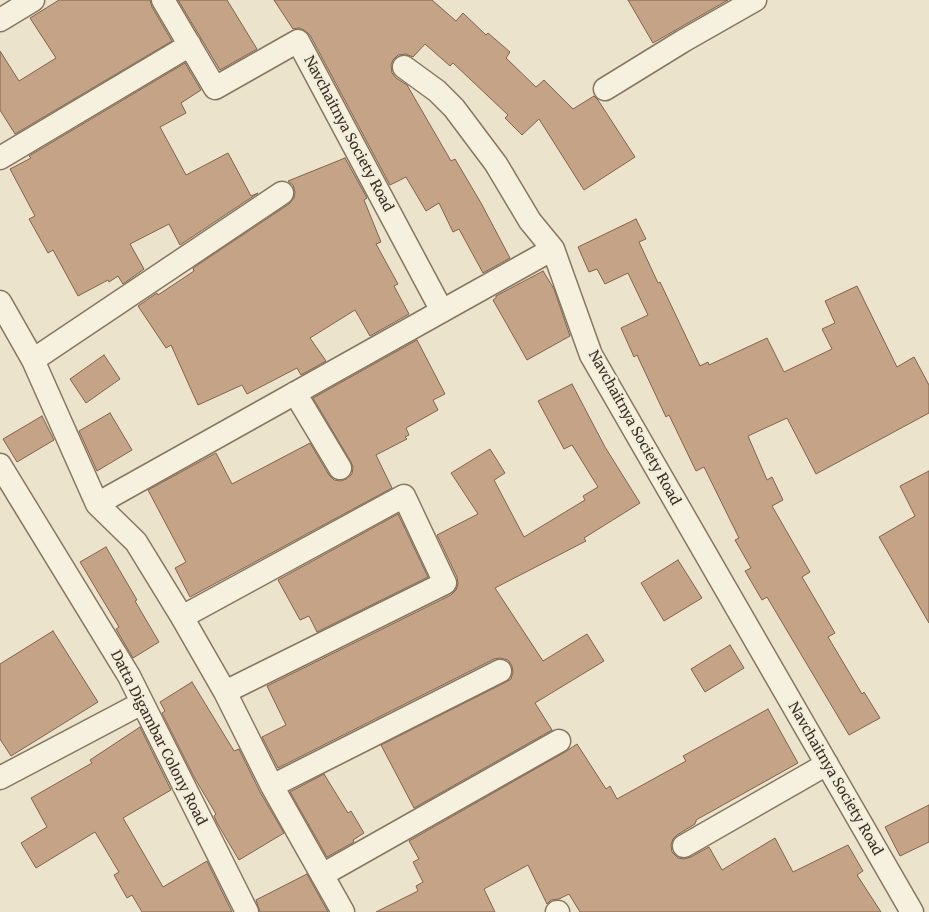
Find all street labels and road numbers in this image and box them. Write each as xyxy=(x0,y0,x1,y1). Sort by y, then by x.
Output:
street label: Navchaitnya Society Road xyxy=(300,53,396,215)
street label: Navchaitnya Society Road xyxy=(584,348,684,508)
street label: Datta Digambar Colony Road xyxy=(106,648,210,828)
street label: Navchaitnya Society Road xyxy=(784,699,886,859)

